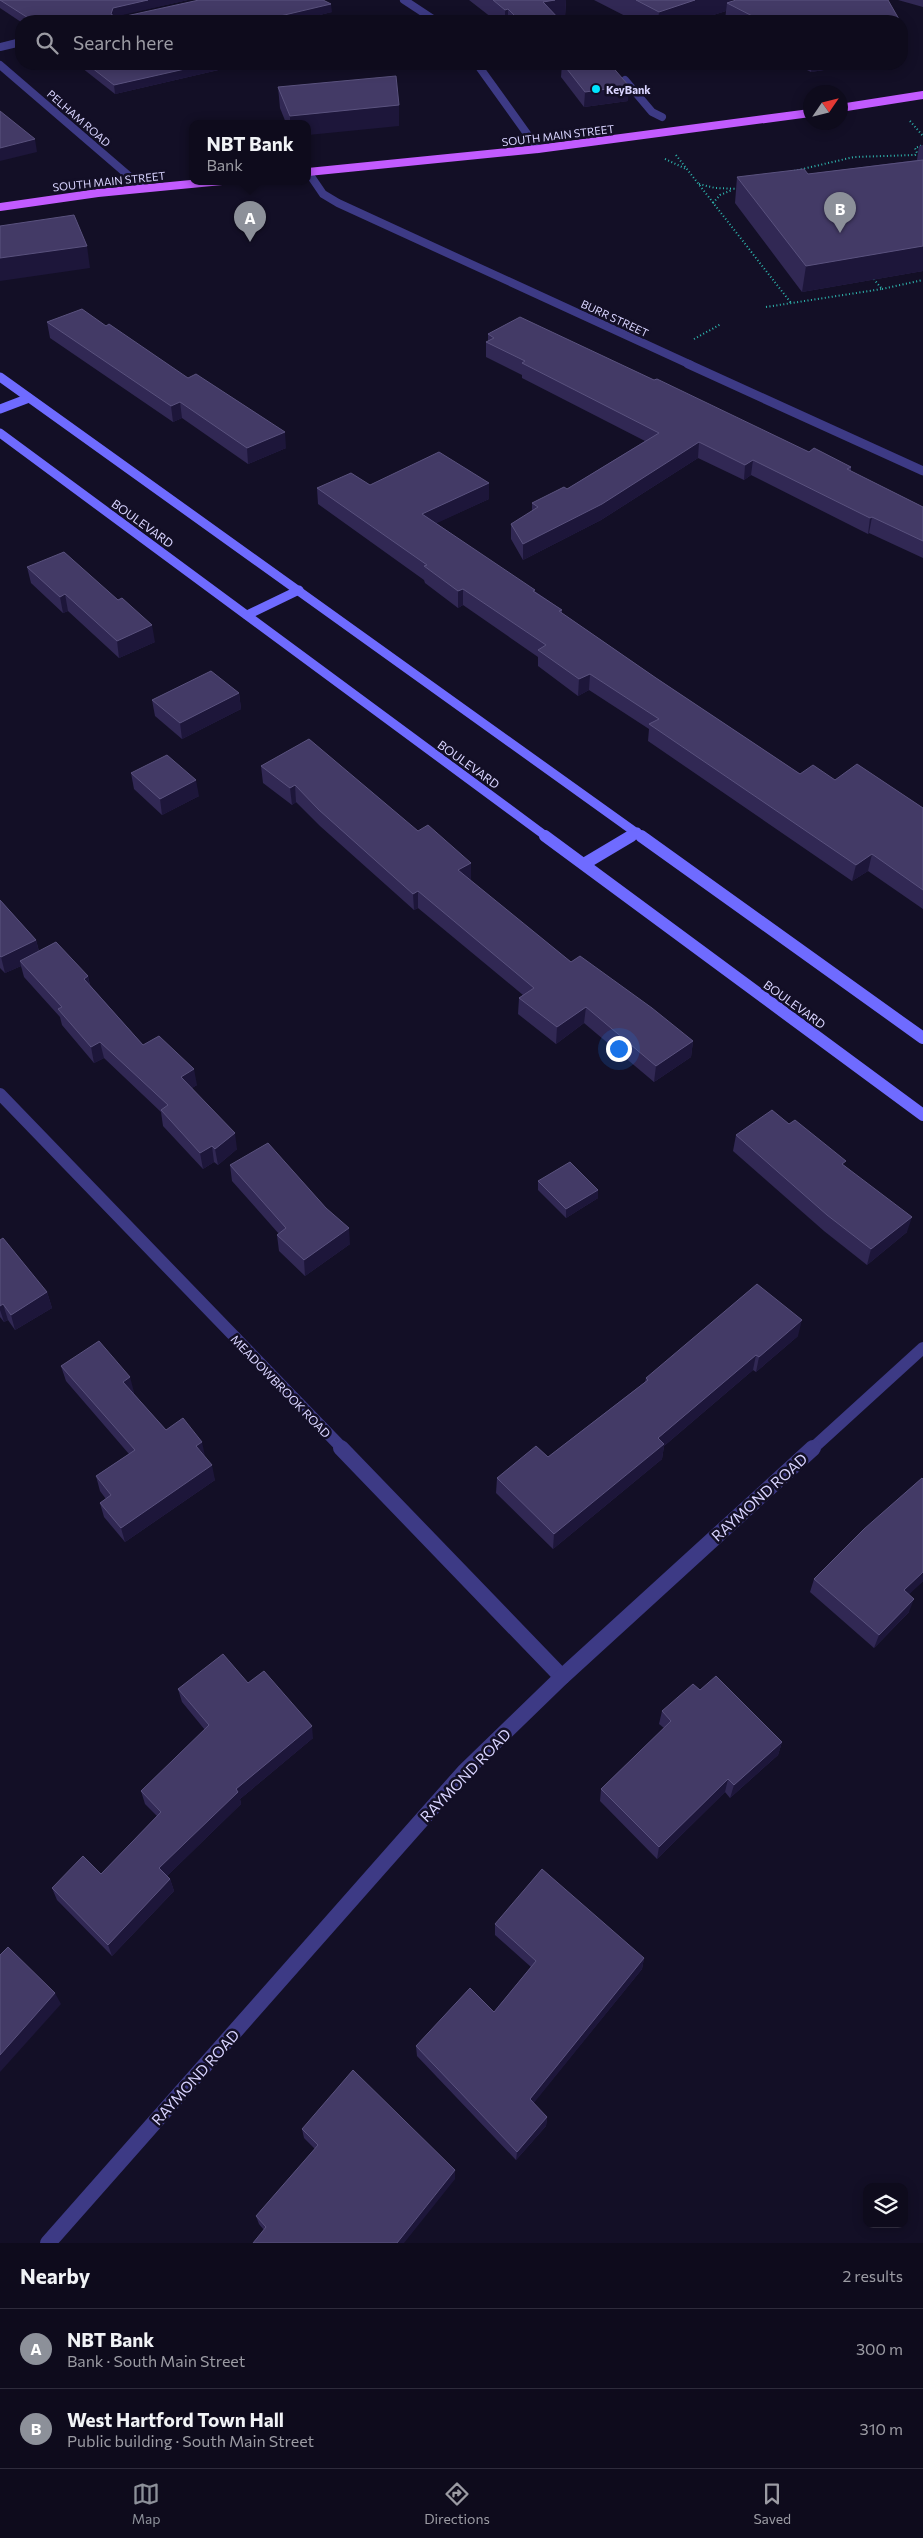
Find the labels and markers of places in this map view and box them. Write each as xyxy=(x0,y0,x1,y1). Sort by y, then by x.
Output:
marker: KeyBank xyxy=(590,83,602,95)
place label: KeyBank xyxy=(606,83,651,96)
pin: B xyxy=(824,192,856,233)
pin: A xyxy=(234,201,266,242)

